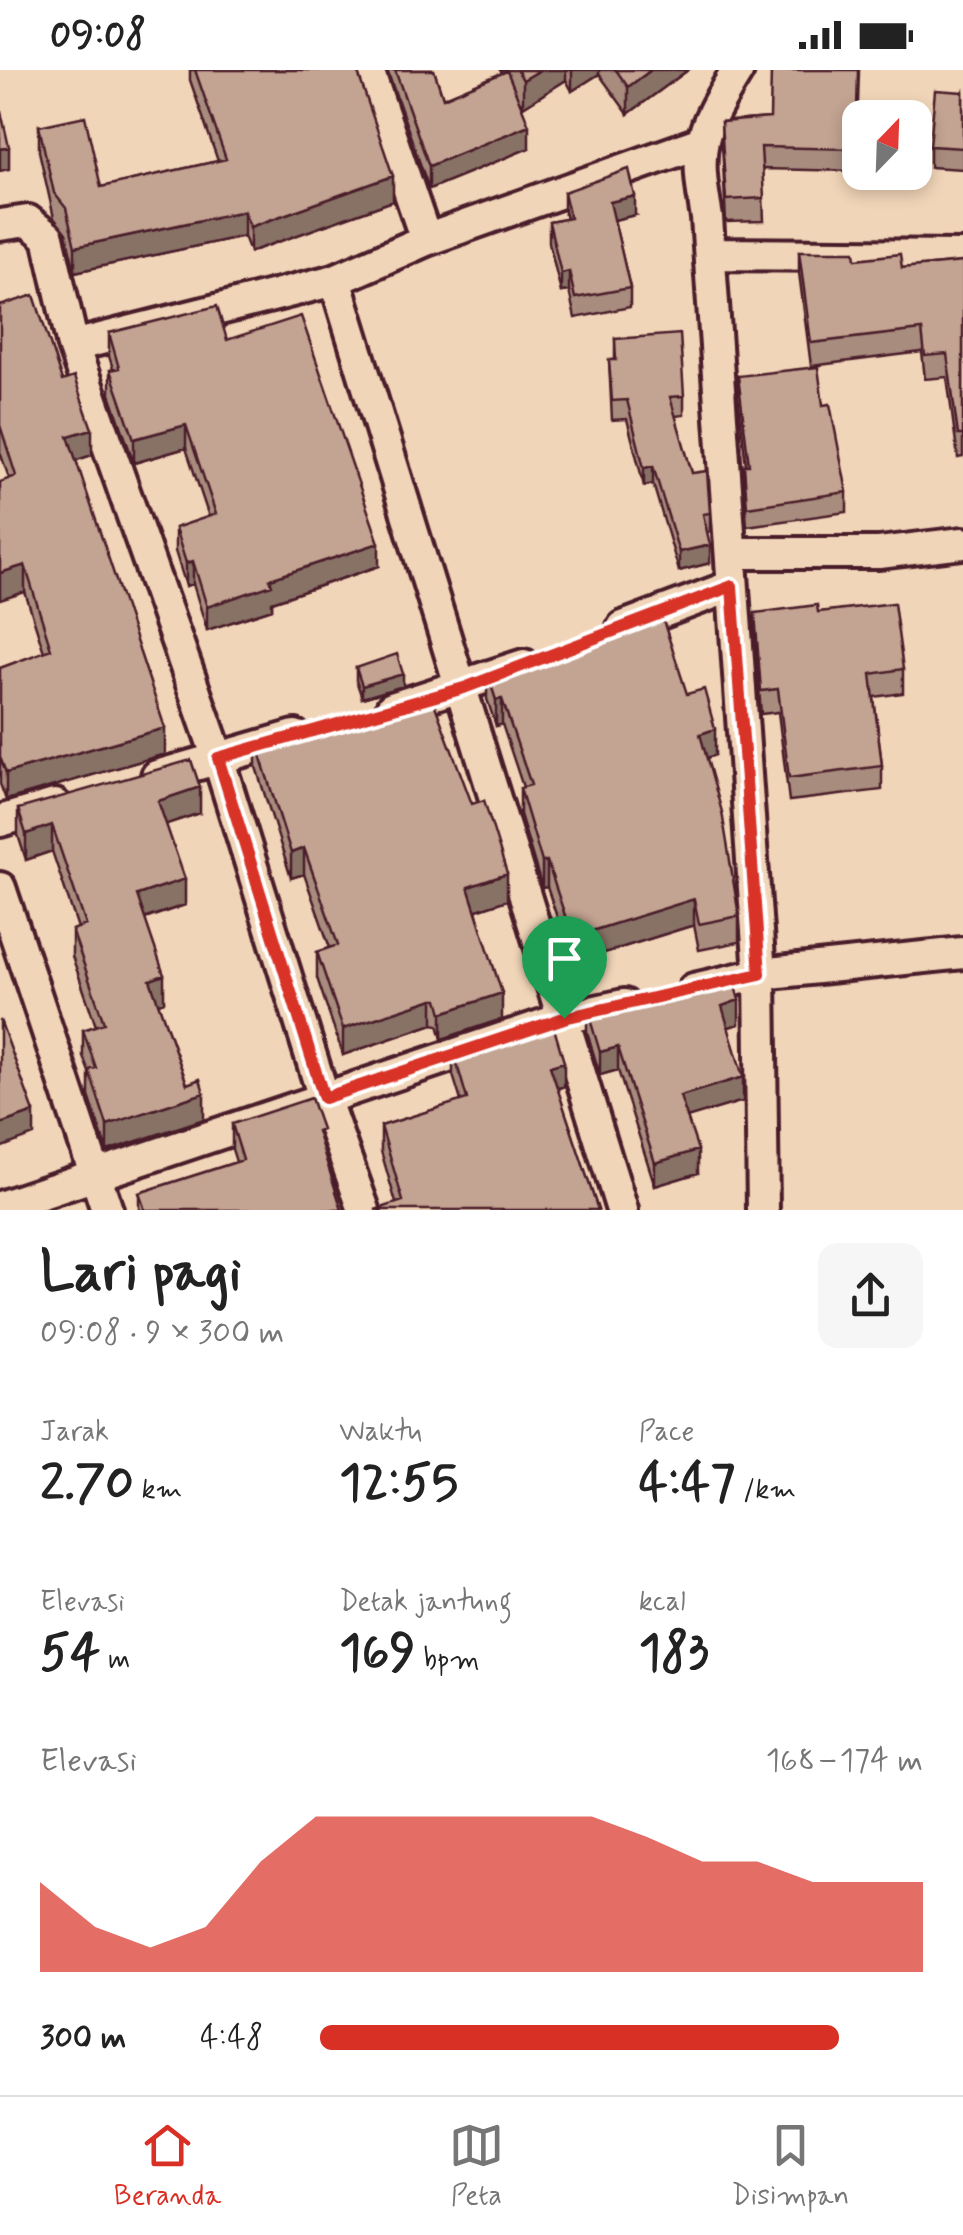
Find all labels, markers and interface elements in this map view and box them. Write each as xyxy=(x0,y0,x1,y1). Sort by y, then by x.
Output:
text: 09:08 xyxy=(50,11,146,60)
north arrow xyxy=(842,100,932,190)
map controls xyxy=(842,100,932,190)
pin xyxy=(522,916,607,1019)
icon: arrive xyxy=(537,931,592,986)
text: Lari pagi xyxy=(40,1238,241,1310)
button: share xyxy=(818,1243,923,1348)
text: 09:08 · 9 × 300 m xyxy=(40,1312,284,1354)
text: Jarak xyxy=(40,1414,109,1451)
text: Waktu xyxy=(339,1414,422,1451)
text: Pace xyxy=(639,1414,694,1451)
text: 2.70 xyxy=(40,1451,134,1517)
text: 12:55 xyxy=(339,1451,458,1517)
text: 4:47 xyxy=(639,1451,735,1517)
text: km xyxy=(134,1472,182,1509)
text: /km xyxy=(735,1472,796,1509)
text: Elevasi xyxy=(40,1584,125,1621)
text: Detak jantung xyxy=(339,1584,512,1621)
text: kcal xyxy=(639,1584,686,1621)
text: 54 xyxy=(40,1621,100,1687)
text: 169 xyxy=(339,1621,416,1687)
text: 183 xyxy=(639,1621,709,1687)
text: m xyxy=(100,1642,130,1679)
text: bpm xyxy=(416,1642,480,1679)
text: Elevasi xyxy=(40,1740,137,1782)
text: 168–174 m xyxy=(766,1740,923,1782)
text: 300 m xyxy=(40,2017,126,2059)
text: 4:48 xyxy=(200,2017,263,2059)
tab: Beranda xyxy=(114,2118,221,2215)
tab: Peta xyxy=(449,2118,504,2215)
tab: Disimpan xyxy=(732,2118,849,2215)

